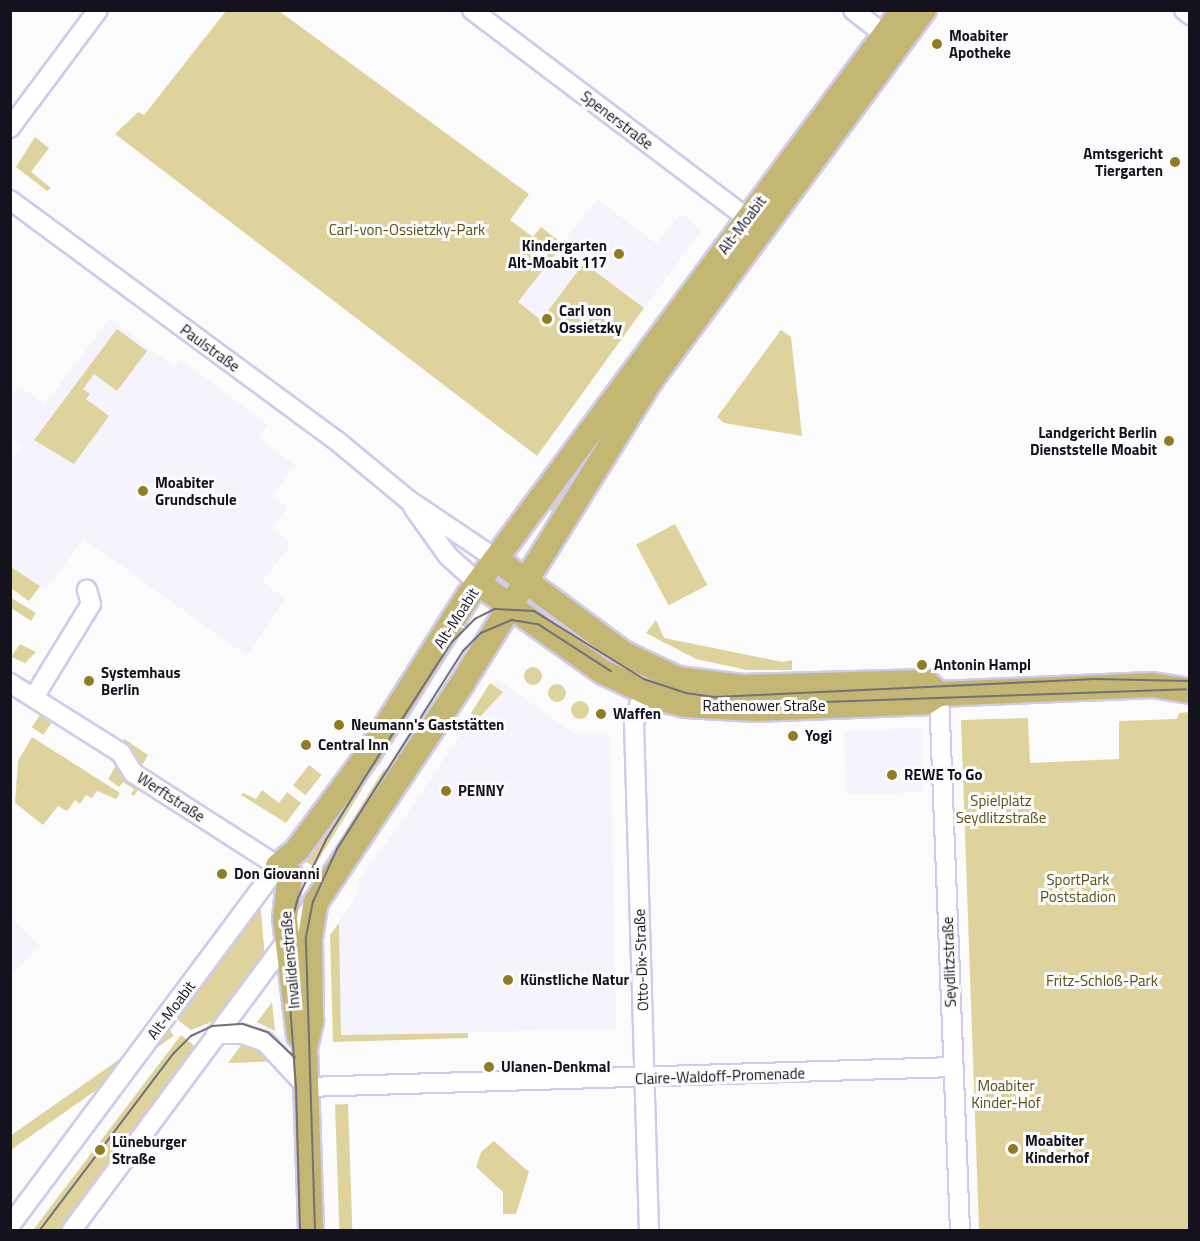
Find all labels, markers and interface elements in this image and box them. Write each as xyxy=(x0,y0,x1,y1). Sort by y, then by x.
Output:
place label: Moabiter Apotheke xyxy=(949,26,1011,61)
marker: Moabiter Apotheke xyxy=(930,37,944,51)
street label: Spenerstraße xyxy=(577,87,657,153)
place label: Amtsgericht Tiergarten xyxy=(1083,144,1163,179)
marker: Amtsgericht Tiergarten xyxy=(1168,155,1182,169)
street label: Alt-Moabit xyxy=(714,192,770,258)
park label: Carl-von-Ossietzky-Park xyxy=(329,221,485,239)
place label: Kindergarten Alt-Moabit 117 xyxy=(508,236,607,271)
marker: Kindergarten Alt-Moabit 117 xyxy=(612,247,626,261)
place label: Carl von Ossietzky xyxy=(559,301,622,336)
marker: Carl von Ossietzky xyxy=(540,312,554,326)
street label: Paulstraße xyxy=(177,320,243,376)
place label: Landgericht Berlin Dienststelle Moabit xyxy=(1030,423,1157,458)
marker: Landgericht Berlin Dienststelle Moabit xyxy=(1162,434,1176,448)
place label: Moabiter Grundschule xyxy=(155,473,237,508)
marker: Moabiter Grundschule xyxy=(136,484,150,498)
street label: Alt-Moabit xyxy=(430,584,482,652)
place label: Antonin Hampl xyxy=(934,656,1031,674)
marker: Antonin Hampl xyxy=(915,658,929,672)
place label: Systemhaus Berlin xyxy=(101,663,181,698)
marker: Systemhaus Berlin xyxy=(82,674,96,688)
street label: Rathenower Straße xyxy=(702,697,826,715)
place label: Waffen xyxy=(613,705,661,723)
marker: Waffen xyxy=(594,707,608,721)
place label: Neumann's Gaststätten xyxy=(351,716,504,734)
marker: Neumann's Gaststätten xyxy=(332,718,346,732)
place label: Yogi xyxy=(805,727,832,745)
marker: Yogi xyxy=(786,729,800,743)
place label: Central Inn xyxy=(318,736,389,754)
marker: Central Inn xyxy=(299,738,313,752)
place label: REWE To Go xyxy=(904,766,982,784)
street label: Werftstraße xyxy=(134,768,208,826)
marker: REWE To Go xyxy=(885,768,899,782)
place label: PENNY xyxy=(458,782,504,800)
marker: PENNY xyxy=(439,784,453,798)
park label: Spielplatz Seydlitzstraße xyxy=(956,791,1046,826)
place label: Don Giovanni xyxy=(234,865,320,883)
marker: Don Giovanni xyxy=(215,867,229,881)
park label: SportPark Poststadion xyxy=(1040,870,1116,905)
street label: Otto-Dix-Straße xyxy=(630,908,652,1012)
street label: Invalidenstraße xyxy=(277,911,303,1009)
street label: Seydlitzstraße xyxy=(938,916,960,1008)
place label: Künstliche Natur xyxy=(520,971,629,989)
park label: Fritz-Schloß-Park xyxy=(1046,972,1158,990)
marker: Künstliche Natur xyxy=(501,973,515,987)
street label: Alt-Moabit xyxy=(143,977,199,1043)
place label: Ulanen-Denkmal xyxy=(501,1058,610,1076)
marker: Ulanen-Denkmal xyxy=(482,1060,496,1074)
street label: Claire-Waldoff-Promenade xyxy=(635,1064,805,1088)
park label: Moabiter Kinder-Hof xyxy=(971,1076,1041,1111)
place label: Moabiter Kinderhof xyxy=(1025,1131,1089,1166)
place label: Lüneburger Straße xyxy=(112,1132,187,1167)
marker: Moabiter Kinderhof xyxy=(1006,1142,1020,1156)
marker: Lüneburger Straße xyxy=(93,1143,107,1157)

